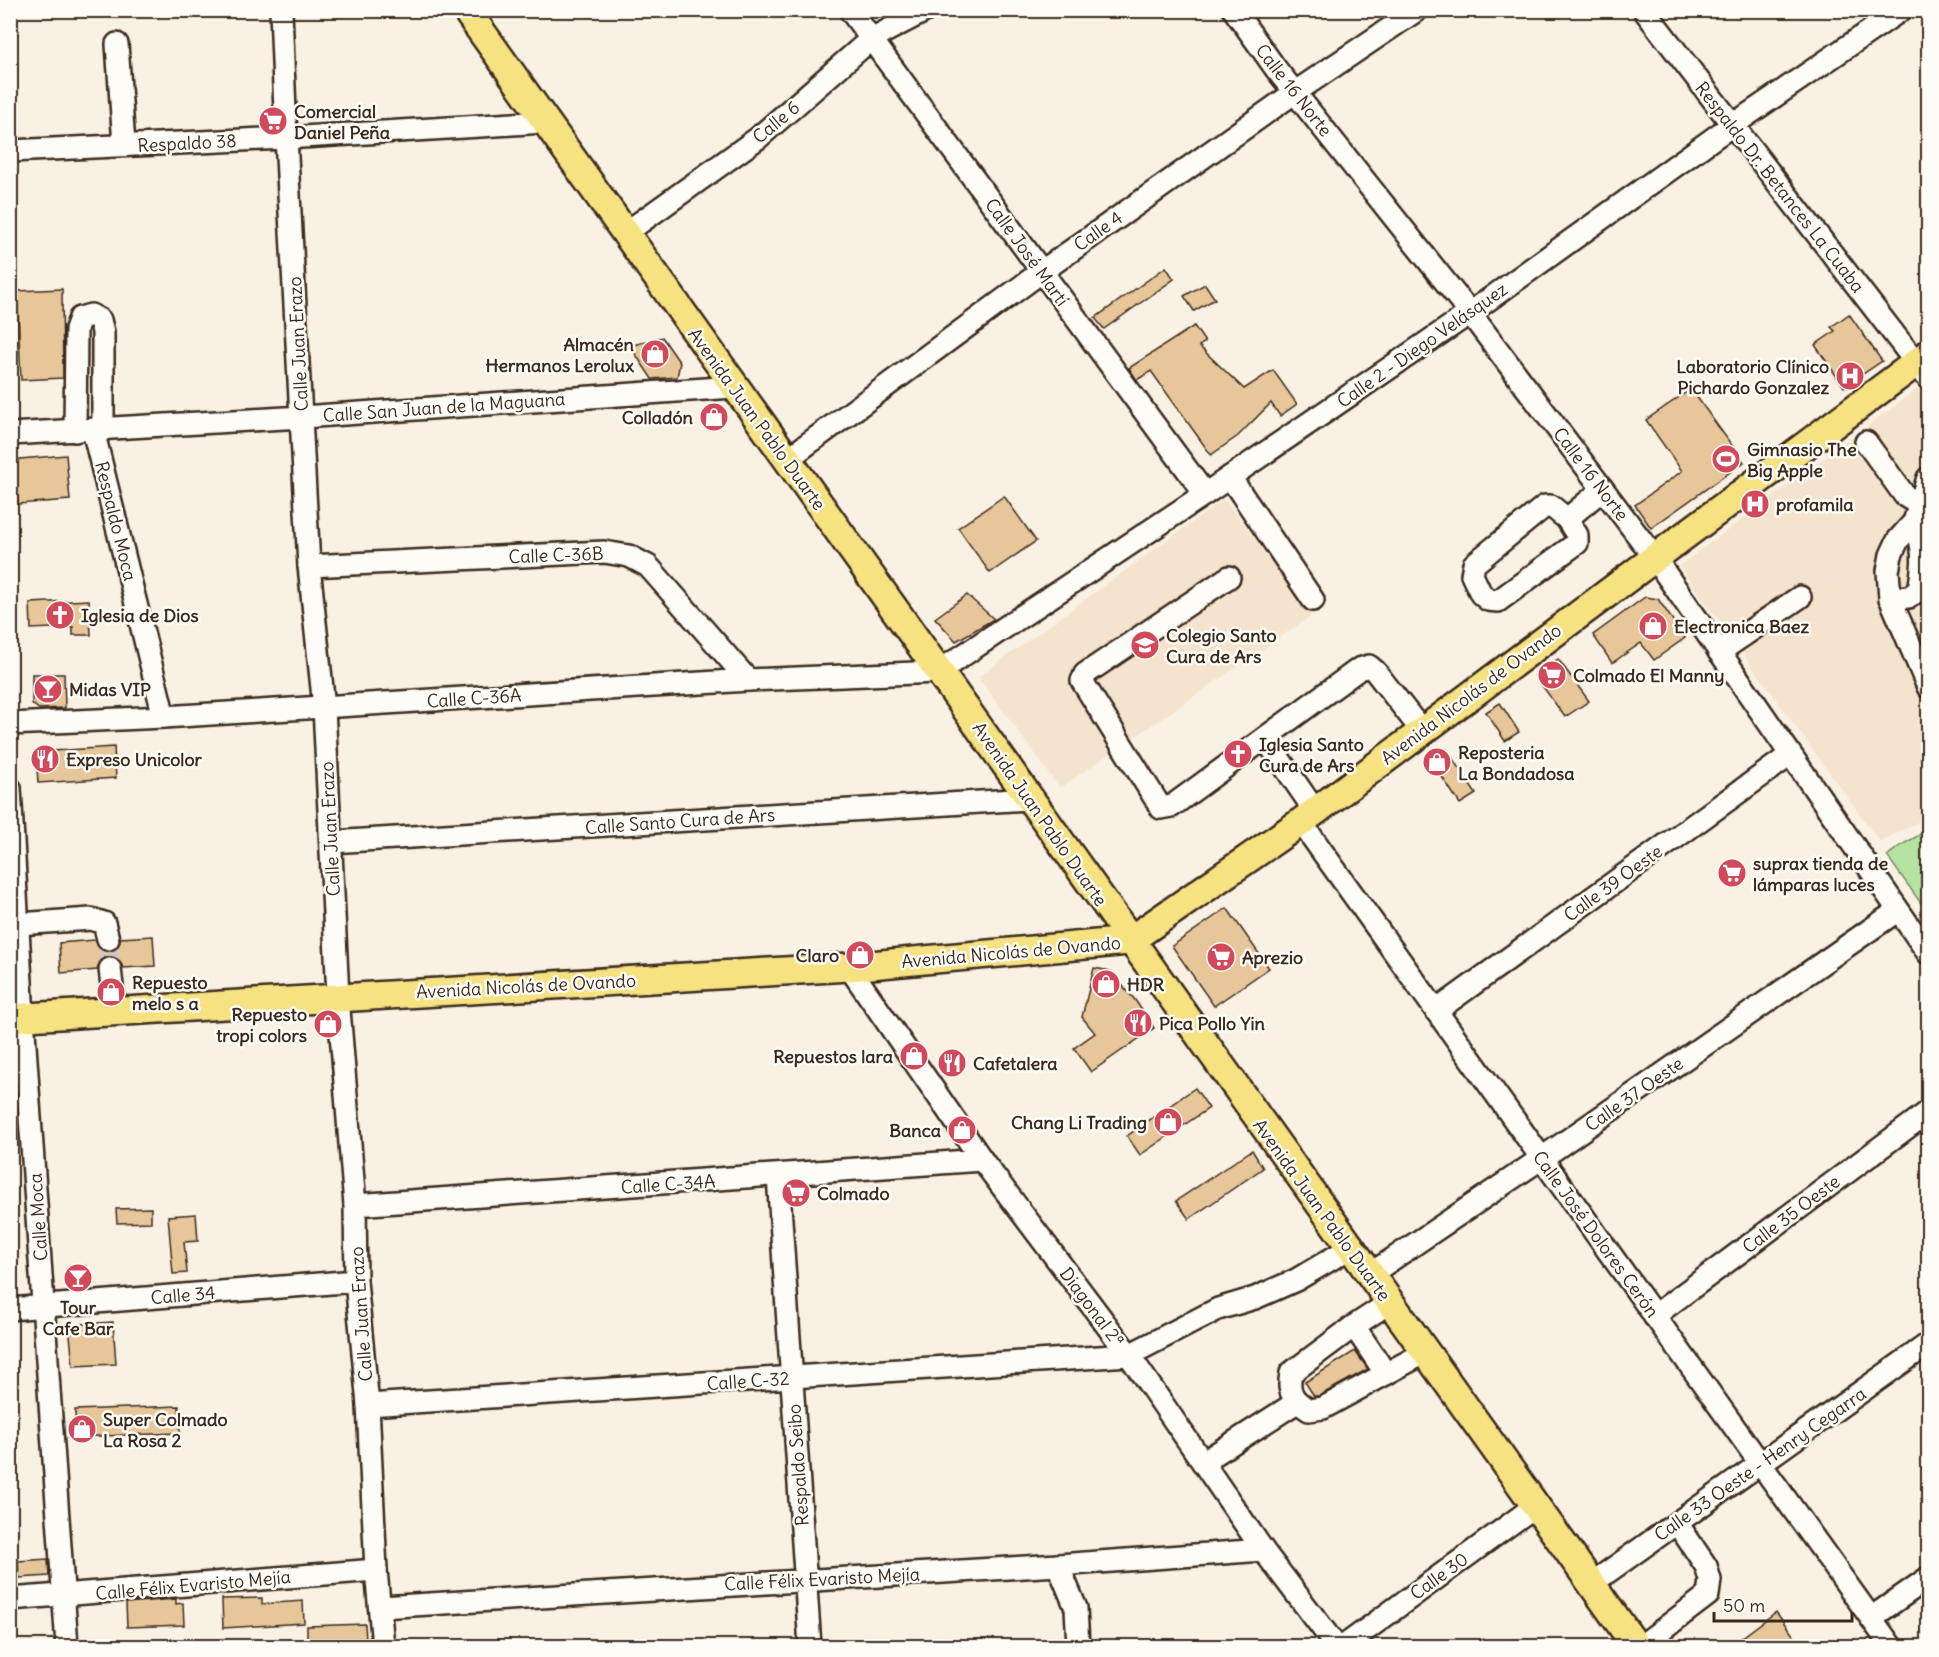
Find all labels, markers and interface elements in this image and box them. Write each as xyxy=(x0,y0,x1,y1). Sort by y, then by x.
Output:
street label: Calle 16 Norte xyxy=(1251,39,1337,141)
street label: Respaldo Dr. Betances La Cuaba xyxy=(1690,77,1870,297)
street label: Calle 6 xyxy=(748,96,804,148)
place label: Comercial Daniel Peña xyxy=(294,100,390,144)
supermarket icon: Comercial Daniel Peña xyxy=(257,105,289,137)
street label: Respaldo 38 xyxy=(137,129,237,157)
street label: Calle José Martí xyxy=(980,194,1074,310)
street label: Calle 4 xyxy=(1069,206,1127,256)
street label: Calle Juan Erazo xyxy=(283,276,313,412)
street label: Calle 2 - Diego Velásquez xyxy=(1332,277,1512,413)
street label: Avenida Juan Pablo Duarte xyxy=(683,323,831,515)
place label: Almacén Hermanos Lerolux xyxy=(485,333,635,377)
shop icon: Almacén Hermanos Lerolux xyxy=(639,338,671,370)
place label: Laboratorio Clínico Pichardo Gonzalez xyxy=(1676,355,1829,399)
hospital icon: Laboratorio Clínico Pichardo Gonzalez xyxy=(1834,360,1866,392)
street label: Calle San Juan de la Maguana xyxy=(322,387,566,427)
shop icon: Colladón xyxy=(698,401,730,433)
place label: Colladón xyxy=(622,406,694,429)
street label: Calle 16 Norte xyxy=(1548,423,1634,525)
place label: Gimnasio The Big Apple xyxy=(1747,438,1857,482)
sports icon: Gimnasio The Big Apple xyxy=(1710,443,1742,475)
street label: Respaldo Moca xyxy=(90,459,142,583)
hospital icon: profamila xyxy=(1739,488,1771,520)
place label: profamila xyxy=(1776,493,1854,516)
street label: Calle C-36B xyxy=(508,542,604,568)
church icon: Iglesia de Dios xyxy=(44,599,76,631)
place label: Iglesia de Dios xyxy=(81,604,199,627)
shop icon: Electronica Baez xyxy=(1637,610,1669,642)
place label: Electronica Baez xyxy=(1674,615,1810,638)
street label: Avenida Nicolás de Ovando xyxy=(1376,619,1566,769)
place label: Colegio Santo Cura de Ars xyxy=(1166,624,1277,668)
school or university icon: Colegio Santo Cura de Ars xyxy=(1129,629,1161,661)
supermarket icon: Colmado El Manny xyxy=(1536,659,1568,691)
place label: Colmado El Manny xyxy=(1573,664,1724,687)
bar icon: Midas VIP xyxy=(32,673,64,705)
place label: Midas VIP xyxy=(69,678,151,701)
street label: Calle C-36A xyxy=(426,683,522,713)
street label: Avenida Juan Pablo Duarte xyxy=(968,718,1112,910)
place label: Iglesia Santo Cura de Ars xyxy=(1259,733,1364,777)
church icon: Iglesia Santo Cura de Ars xyxy=(1222,738,1254,770)
place label: Reposteria La Bondadosa xyxy=(1458,741,1575,785)
restaurant icon: Expreso Unicolor xyxy=(29,743,61,775)
shop icon: Reposteria La Bondadosa xyxy=(1421,746,1453,778)
place label: Expreso Unicolor xyxy=(66,748,203,771)
street label: Calle Juan Erazo xyxy=(315,761,345,897)
street label: Calle Santo Cura de Ars xyxy=(584,803,776,839)
street label: Calle 39 Oeste xyxy=(1559,840,1667,926)
place label: suprax tienda de lámparas luces xyxy=(1753,852,1888,896)
supermarket icon: suprax tienda de lámparas luces xyxy=(1716,857,1748,889)
street label: Avenida Nicolás de Ovando xyxy=(900,931,1122,973)
shop icon: Claro xyxy=(844,939,876,971)
supermarket icon: Aprezio xyxy=(1205,941,1237,973)
place label: Claro xyxy=(796,944,839,967)
place label: Aprezio xyxy=(1242,946,1303,969)
shop icon: HDR xyxy=(1090,968,1122,1000)
street label: Avenida Nicolás de Ovando xyxy=(415,969,637,1003)
place label: Repuesto melo s a xyxy=(132,971,208,1015)
place label: HDR xyxy=(1127,973,1165,996)
shop icon: Repuesto melo s a xyxy=(95,976,127,1008)
place label: Repuesto tropi colors xyxy=(216,1003,307,1047)
restaurant icon: Pica Pollo Yin xyxy=(1122,1007,1154,1039)
shop icon: Repuesto tropi colors xyxy=(312,1008,344,1040)
place label: Pica Pollo Yin xyxy=(1159,1012,1265,1035)
shop icon: Repuestos lara xyxy=(898,1040,930,1072)
place label: Repuestos lara xyxy=(773,1045,893,1068)
restaurant icon: Cafetalera xyxy=(936,1047,968,1079)
place label: Cafetalera xyxy=(973,1052,1058,1075)
street label: Calle 37 Oeste xyxy=(1580,1052,1688,1136)
shop icon: Chang Li Trading xyxy=(1152,1106,1184,1138)
place label: Chang Li Trading xyxy=(1011,1111,1147,1134)
shop icon: Banca xyxy=(946,1114,978,1146)
street label: Avenida Juan Pablo Duarte xyxy=(1248,1114,1396,1306)
place label: Banca xyxy=(889,1119,941,1142)
street label: Calle José Dolores Cerón xyxy=(1528,1146,1664,1322)
street label: Calle C-34A xyxy=(620,1169,716,1199)
street label: Calle 35 Oeste xyxy=(1738,1170,1844,1258)
street label: Calle Moca xyxy=(23,1172,53,1262)
supermarket icon: Colmado xyxy=(780,1177,812,1209)
place label: Colmado xyxy=(817,1182,890,1205)
street label: Calle Juan Erazo xyxy=(345,1246,377,1382)
bar icon: Tour Cafe Bar xyxy=(62,1262,94,1294)
street label: Diagonal 2ª xyxy=(1055,1263,1129,1351)
street label: Calle 34 xyxy=(150,1281,216,1309)
place label: Tour Cafe Bar xyxy=(43,1296,114,1340)
street label: Calle C-32 xyxy=(706,1367,790,1395)
street label: Calle 33 Oeste - Henry Cegarra xyxy=(1650,1382,1870,1546)
street label: Respaldo Seibo xyxy=(782,1403,814,1527)
place label: Super Colmado La Rosa 2 xyxy=(103,1408,228,1452)
shop icon: Super Colmado La Rosa 2 xyxy=(66,1413,98,1445)
street label: Calle 30 xyxy=(1405,1547,1473,1605)
street label: Calle Félix Evaristo Mejía xyxy=(724,1562,920,1596)
street label: Calle Félix Evaristo Mejía xyxy=(94,1565,292,1605)
scale bar xyxy=(1714,1585,1852,1623)
text: 50 m xyxy=(1723,1594,1765,1617)

